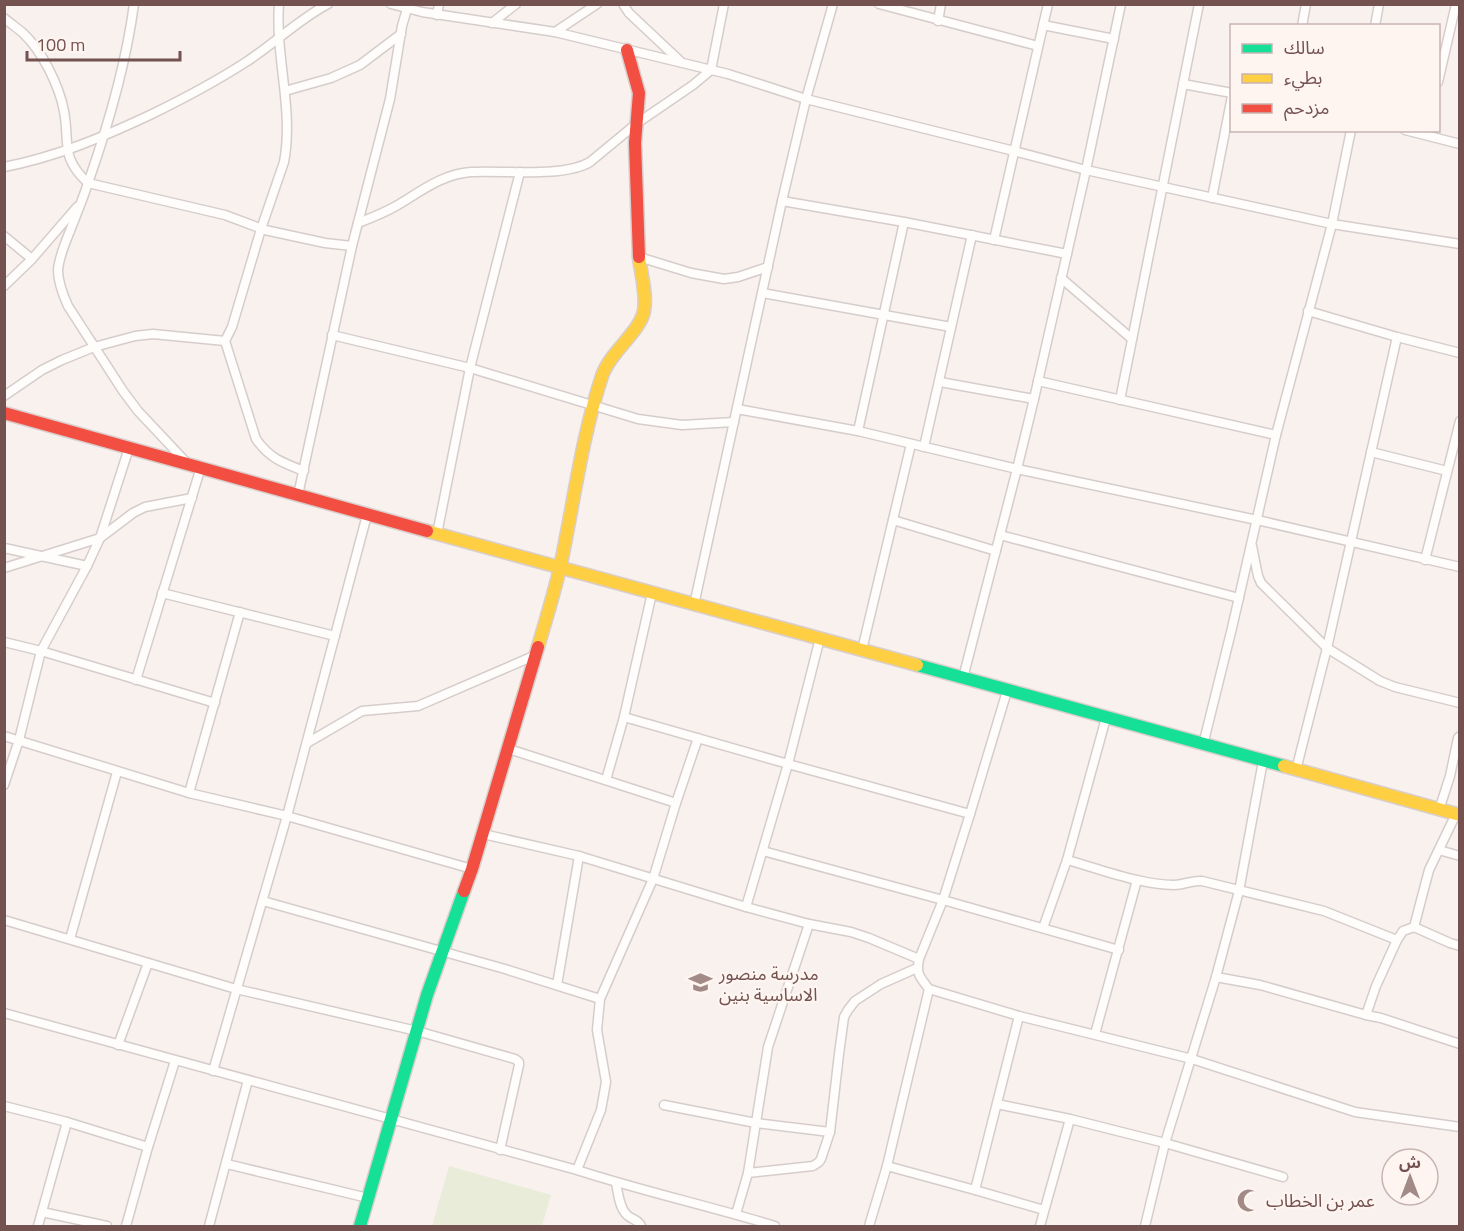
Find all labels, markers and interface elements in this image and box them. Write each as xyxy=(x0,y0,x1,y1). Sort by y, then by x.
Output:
scale bar xyxy=(27,24,180,62)
legend xyxy=(1230,24,1440,132)
text: 100 m xyxy=(36,31,85,58)
text: سالك xyxy=(1284,34,1325,61)
text: بطيء xyxy=(1284,64,1322,91)
text: مزدحم xyxy=(1284,94,1329,121)
place label: مدرسة منصور الاساسية بنين xyxy=(718,960,819,1008)
school or university icon: مدرسة منصور الاساسية بنين xyxy=(688,970,714,996)
north arrow xyxy=(1380,1147,1440,1207)
text: ش xyxy=(1399,1150,1421,1174)
mosque icon: عمر بن الخطاب xyxy=(1235,1187,1261,1213)
place label: عمر بن الخطاب xyxy=(1266,1187,1375,1214)

